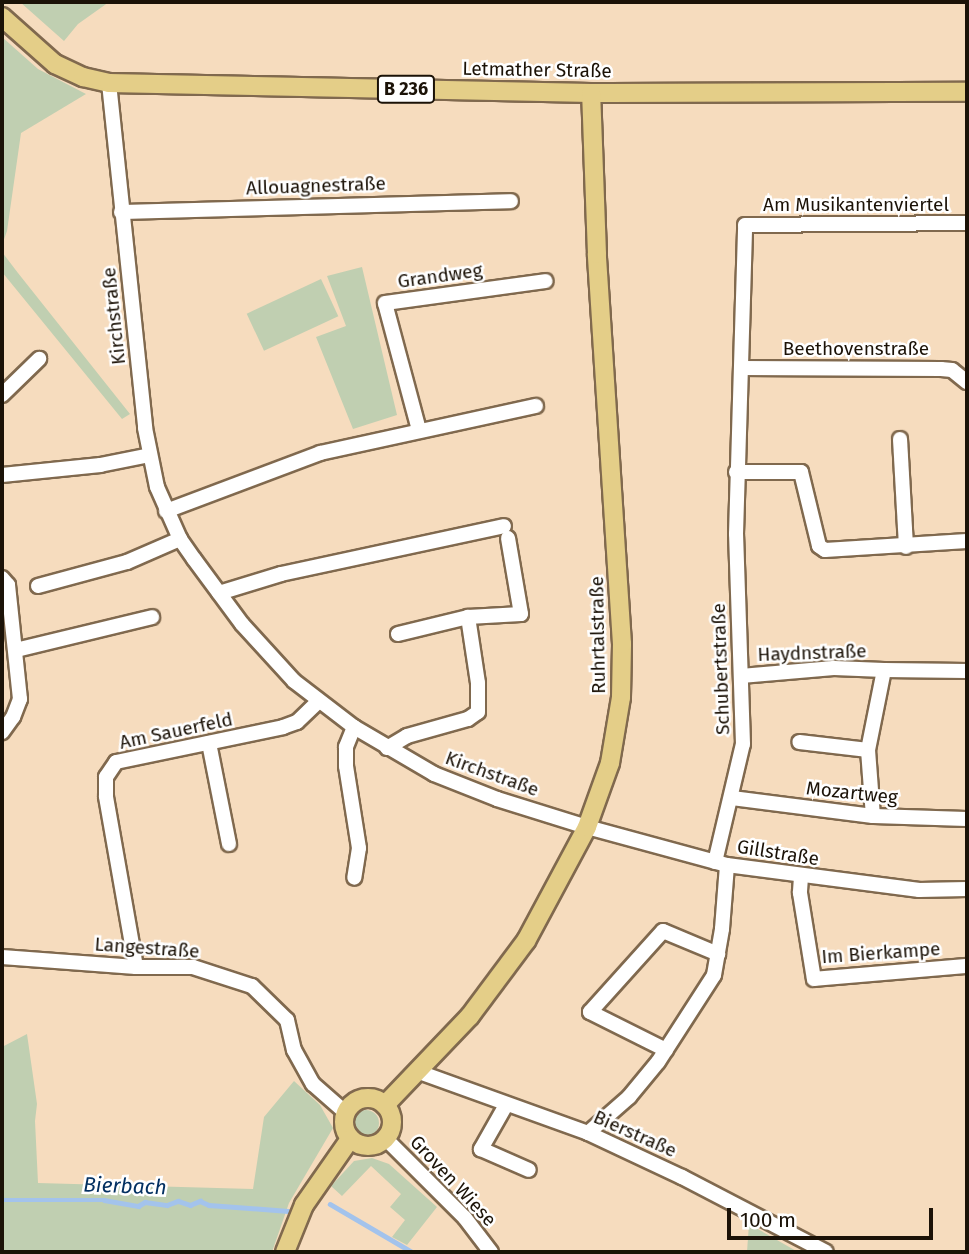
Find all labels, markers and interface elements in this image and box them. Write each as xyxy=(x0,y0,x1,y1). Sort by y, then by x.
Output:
street label: Letmather Straße xyxy=(462,57,612,83)
road number: B 236 xyxy=(376,74,436,104)
street label: Allouagnestraße xyxy=(246,172,386,200)
street label: Am Musikantenviertel xyxy=(763,194,949,216)
street label: Grandweg xyxy=(396,259,484,293)
street label: Kirchstraße xyxy=(98,266,130,366)
street label: Beethovenstraße xyxy=(783,338,929,360)
street label: Ruhrtalstraße xyxy=(586,576,610,694)
street label: Schubertstraße xyxy=(707,603,735,735)
street label: Haydnstraße xyxy=(757,640,867,666)
street label: Am Sauerfeld xyxy=(117,708,235,754)
street label: Kirchstraße xyxy=(442,747,542,801)
street label: Mozartweg xyxy=(805,777,899,809)
street label: Gillstraße xyxy=(735,835,821,871)
street label: Langestraße xyxy=(94,933,200,963)
street label: Im Bierkampe xyxy=(821,937,941,969)
street label: Bierstraße xyxy=(590,1106,680,1162)
street label: Groven Wiese xyxy=(405,1131,501,1231)
water label: Bierbach xyxy=(83,1172,167,1200)
scale bar xyxy=(731,1194,937,1238)
text: 100 m xyxy=(740,1207,796,1233)

